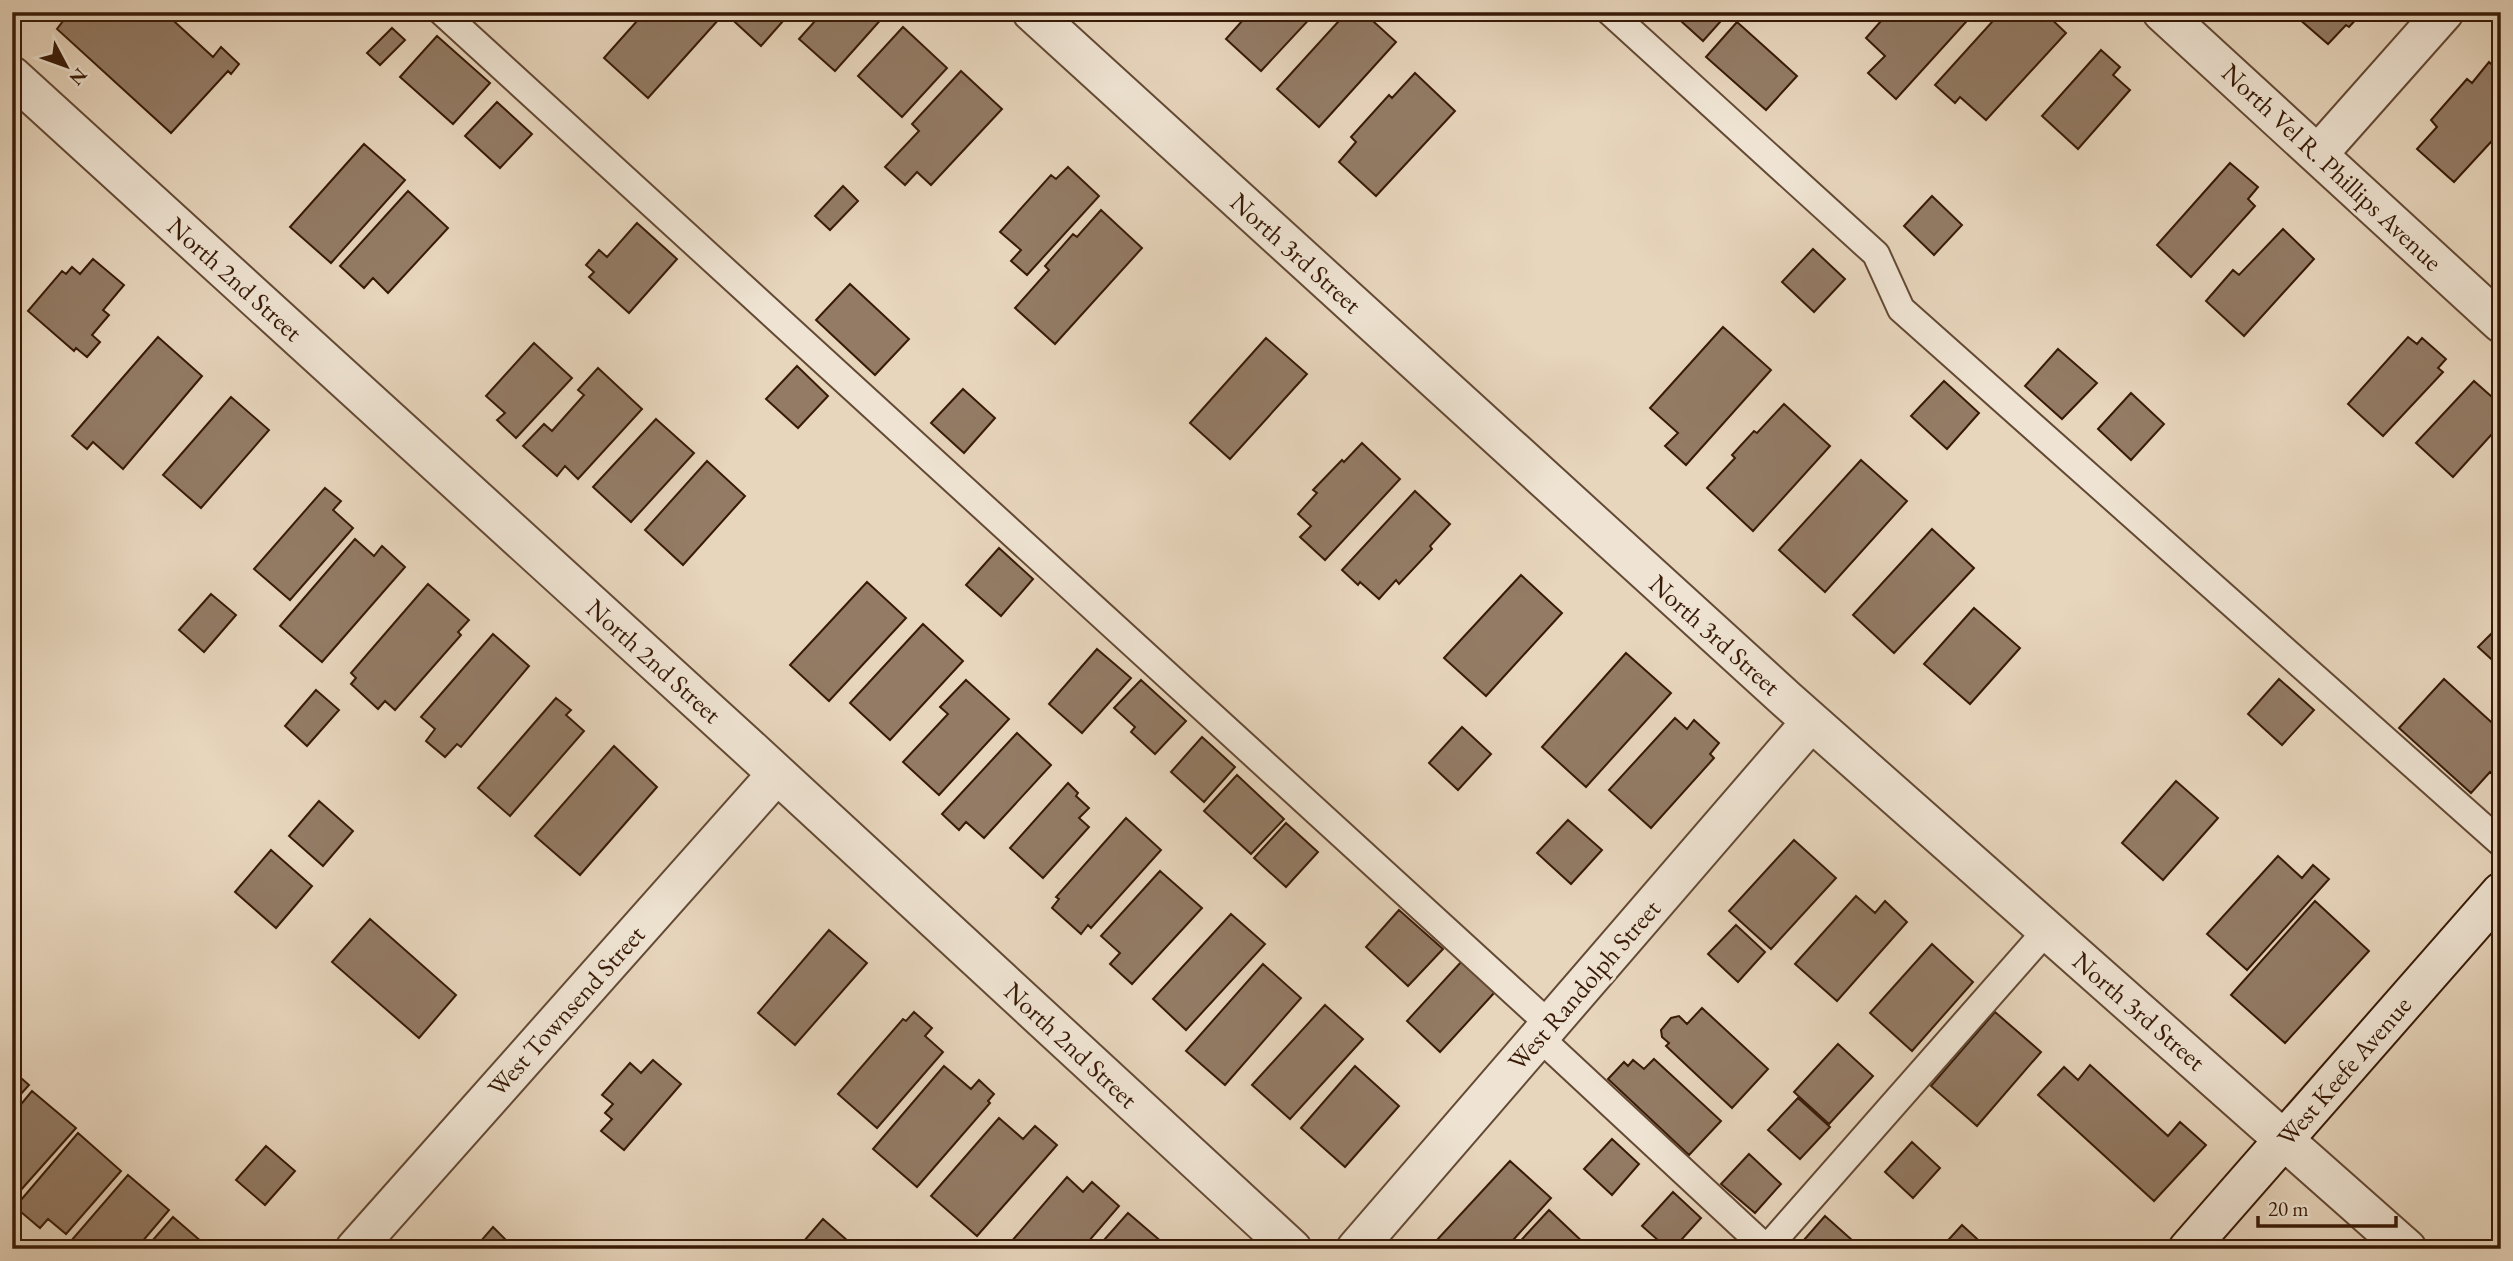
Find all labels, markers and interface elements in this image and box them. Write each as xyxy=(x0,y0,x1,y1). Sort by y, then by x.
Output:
north arrow xyxy=(32,32,102,102)
street label: North Vel R. Phillips Avenue xyxy=(2214,56,2450,278)
text: N xyxy=(64,63,93,91)
street label: North 3rd Street xyxy=(1223,185,1369,321)
street label: North 2nd Street xyxy=(160,209,310,349)
street label: North 3rd Street xyxy=(1642,567,1788,703)
street label: North 2nd Street xyxy=(579,591,729,731)
street label: West Randolph Street xyxy=(1500,892,1668,1078)
street label: West Townsend Street xyxy=(480,918,652,1104)
street label: North 3rd Street xyxy=(2065,944,2213,1078)
street label: North 2nd Street xyxy=(997,974,1145,1116)
street label: West Keefe Avenue xyxy=(2269,989,2419,1153)
scale bar xyxy=(2258,1184,2396,1228)
text: 20 m xyxy=(2268,1195,2309,1222)

